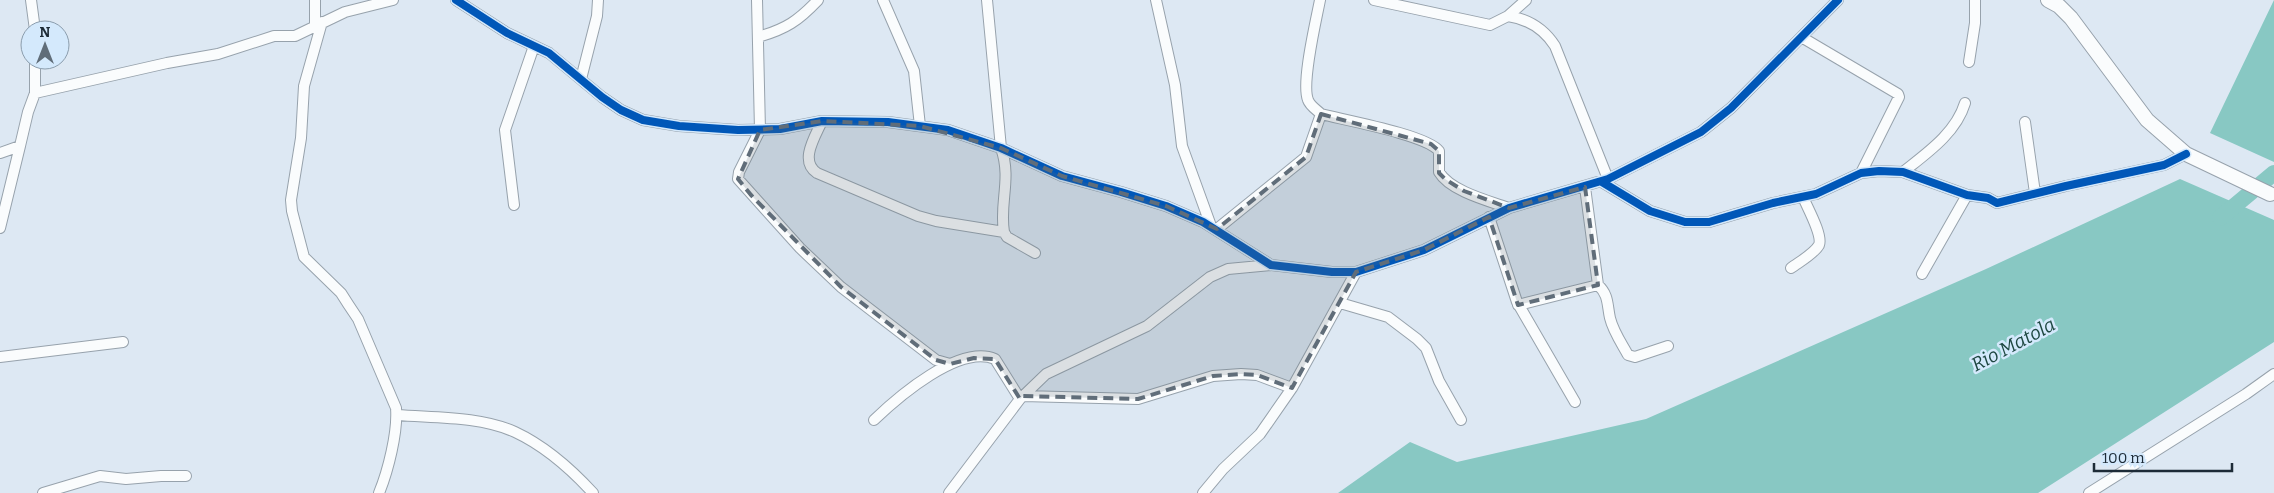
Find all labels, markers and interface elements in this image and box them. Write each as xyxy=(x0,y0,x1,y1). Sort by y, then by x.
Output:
north arrow xyxy=(20,20,70,70)
text: N xyxy=(40,24,51,41)
water label: Rio Matola xyxy=(1967,313,2059,376)
scale bar xyxy=(2094,440,2232,472)
text: 100 m xyxy=(2102,449,2145,467)

